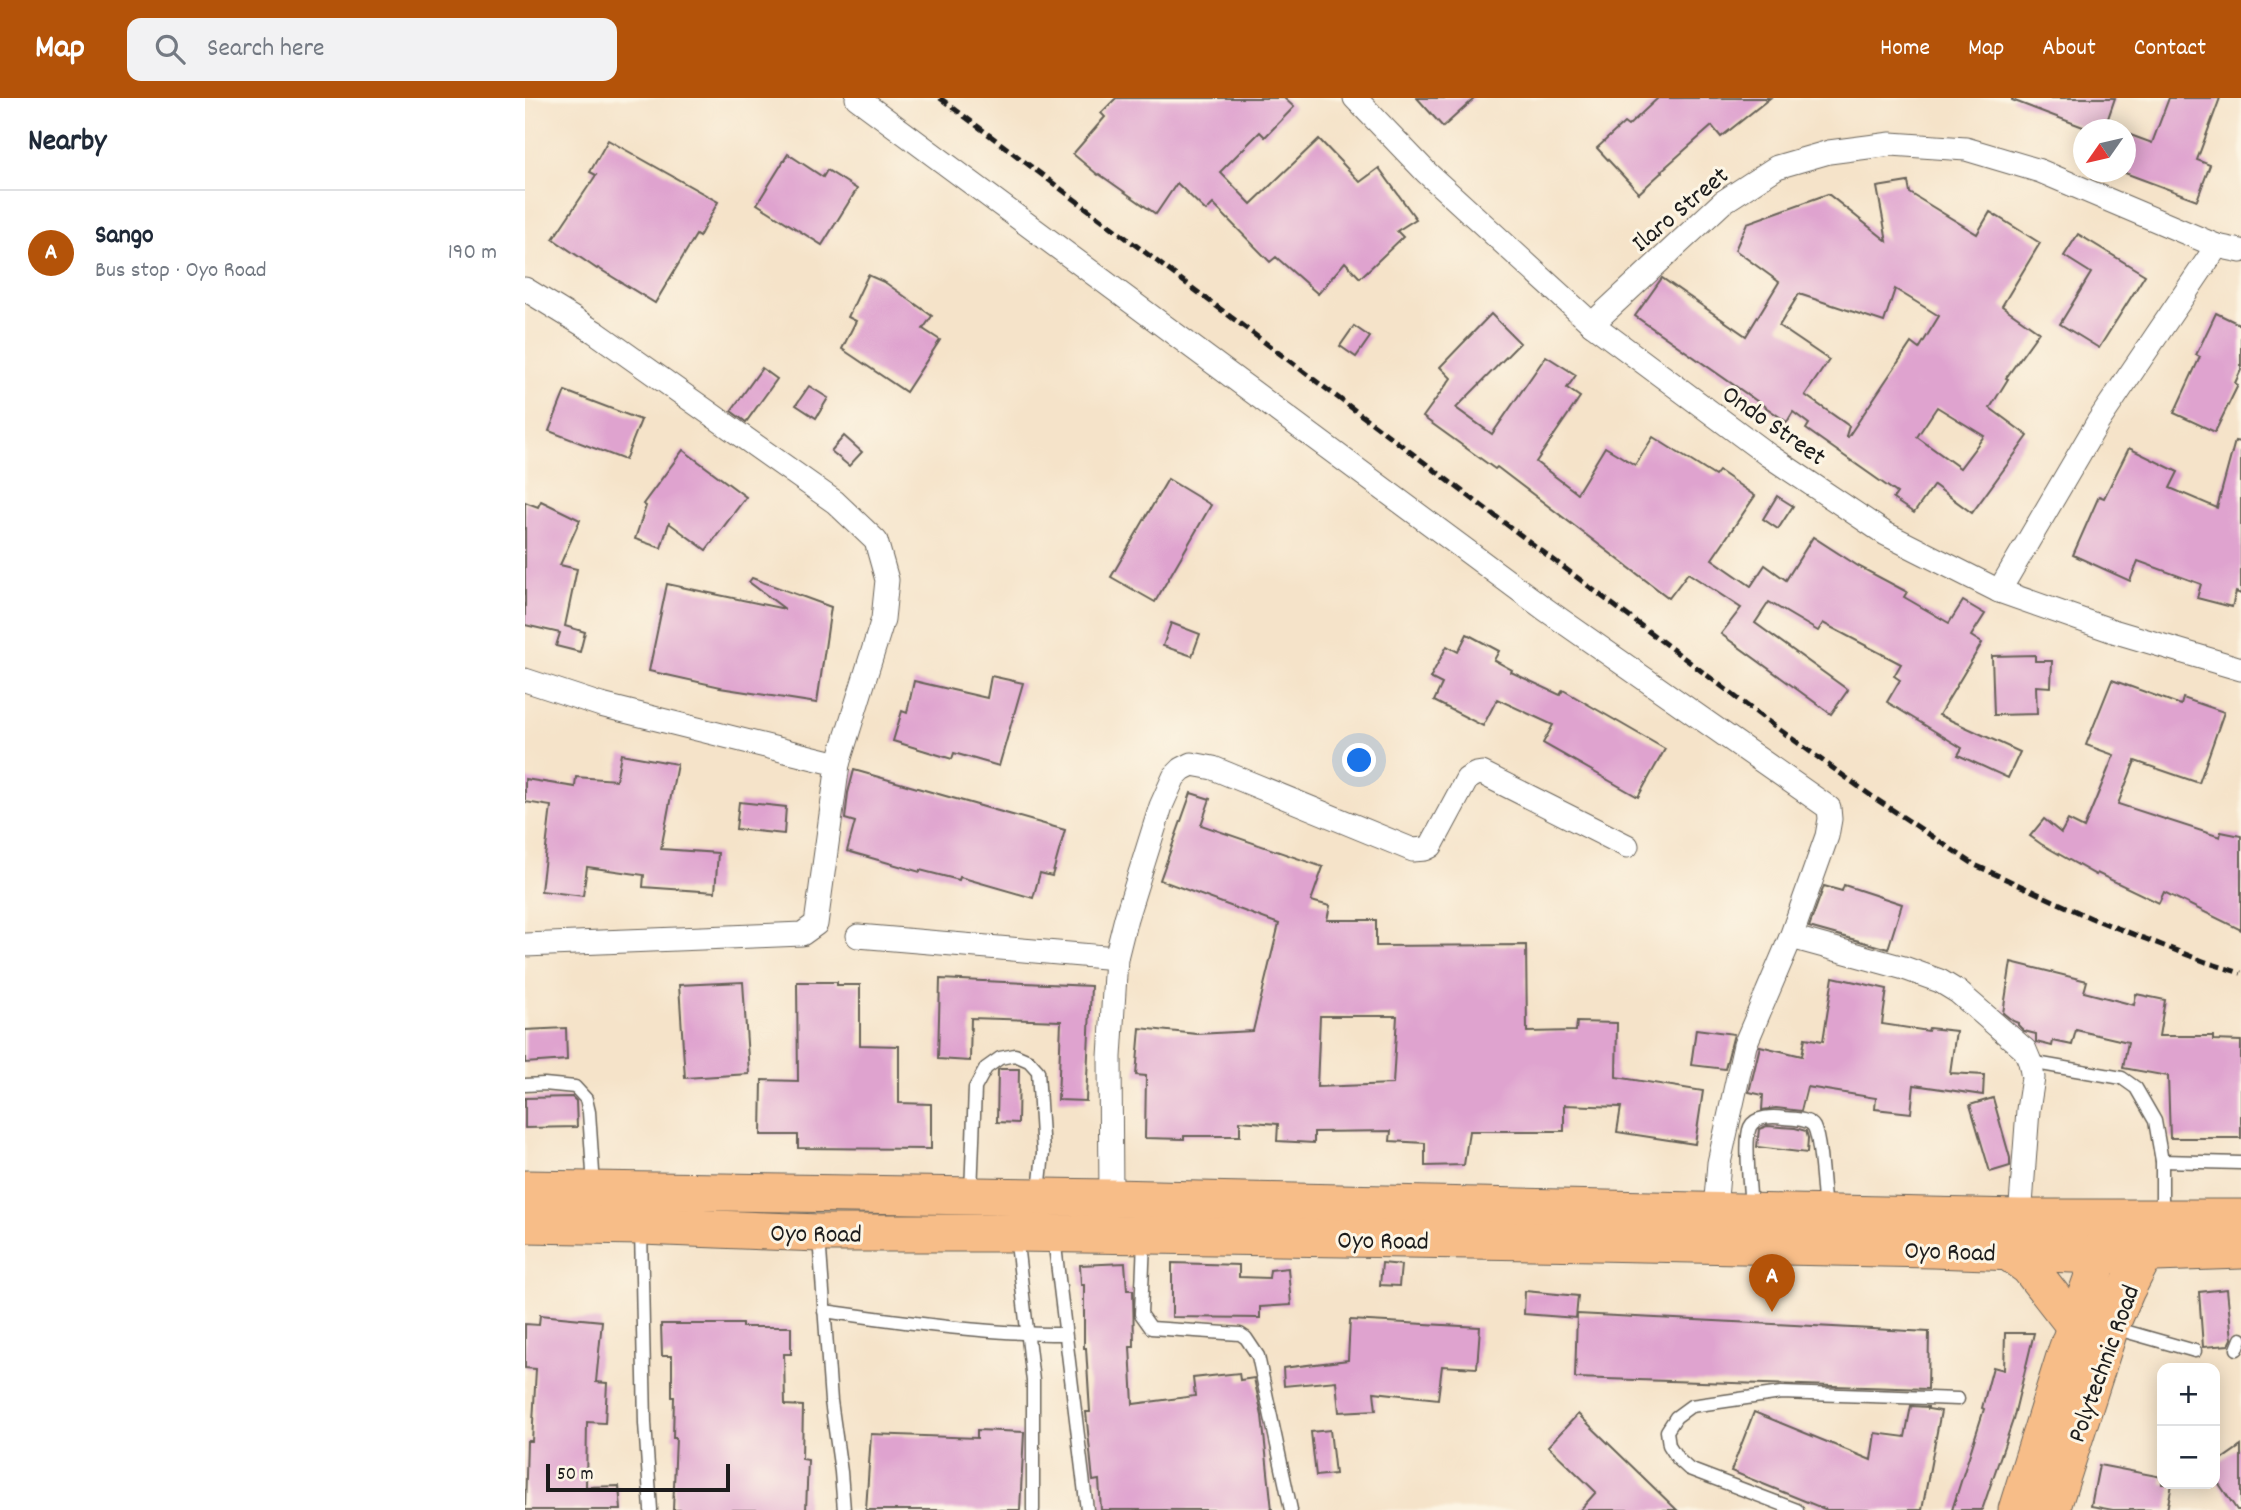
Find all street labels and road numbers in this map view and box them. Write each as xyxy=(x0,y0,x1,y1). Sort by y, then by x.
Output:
street label: Ilaro Street xyxy=(1625,159,1738,262)
street label: Ondo Street xyxy=(1713,377,1833,477)
street label: Oyo Road xyxy=(770,1216,862,1255)
street label: Oyo Road xyxy=(1337,1223,1429,1262)
street label: Oyo Road xyxy=(1903,1233,1996,1274)
street label: Polytechnic Road xyxy=(2060,1280,2151,1448)

